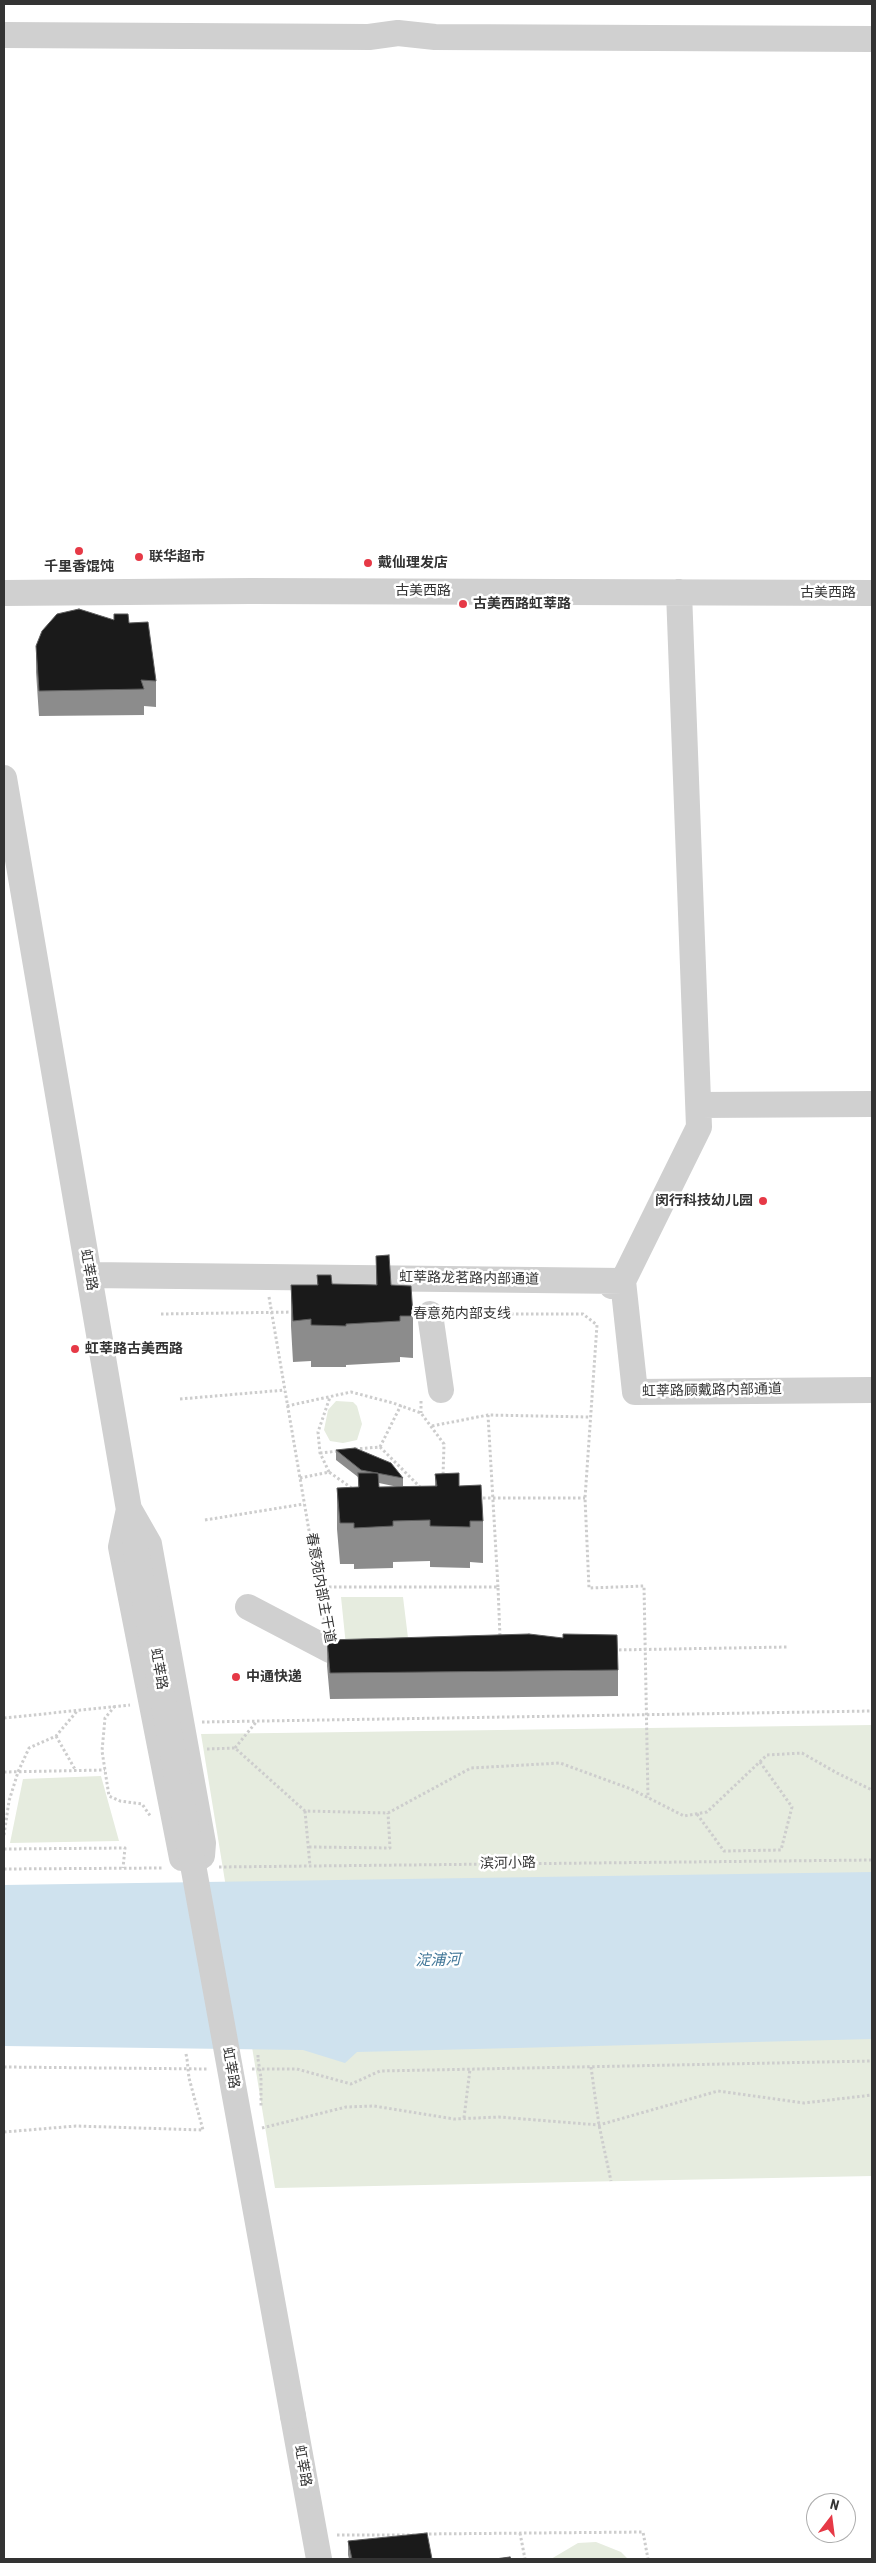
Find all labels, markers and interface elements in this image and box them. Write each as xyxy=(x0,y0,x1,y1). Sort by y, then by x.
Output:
marker: 千里香馄饨 xyxy=(73,545,85,557)
place label: 联华超市 xyxy=(149,549,205,565)
marker: 联华超市 xyxy=(133,551,145,563)
place label: 戴仙理发店 xyxy=(378,555,448,571)
marker: 戴仙理发店 xyxy=(362,557,374,569)
place label: 千里香馄饨 xyxy=(44,559,114,575)
street label: 古美西路 xyxy=(395,583,451,599)
street label: 古美西路 xyxy=(800,585,856,601)
place label: 古美西路虹莘路 xyxy=(473,596,571,612)
marker: 古美西路虹莘路 xyxy=(457,598,469,610)
place label: 闵行科技幼儿园 xyxy=(655,1193,753,1209)
marker: 闵行科技幼儿园 xyxy=(757,1195,769,1207)
street label: 虹莘路 xyxy=(76,1248,100,1292)
street label: 虹莘路龙茗路内部通道 xyxy=(399,1269,539,1289)
street label: 春意苑内部支线 xyxy=(413,1306,511,1322)
place label: 虹莘路古美西路 xyxy=(85,1341,183,1357)
marker: 虹莘路古美西路 xyxy=(69,1343,81,1355)
street label: 虹莘路顾戴路内部通道 xyxy=(642,1381,782,1401)
street label: 春意苑内部主干道 xyxy=(302,1531,338,1645)
street label: 虹莘路 xyxy=(146,1647,170,1691)
place label: 中通快递 xyxy=(246,1669,302,1685)
marker: 中通快递 xyxy=(230,1671,242,1683)
street label: 滨河小路 xyxy=(480,1855,536,1873)
water label: 淀浦河 xyxy=(415,1952,461,1970)
street label: 虹莘路 xyxy=(218,2046,242,2090)
street label: 虹莘路 xyxy=(290,2444,314,2488)
north arrow xyxy=(806,2493,856,2543)
text: N xyxy=(828,2496,841,2513)

